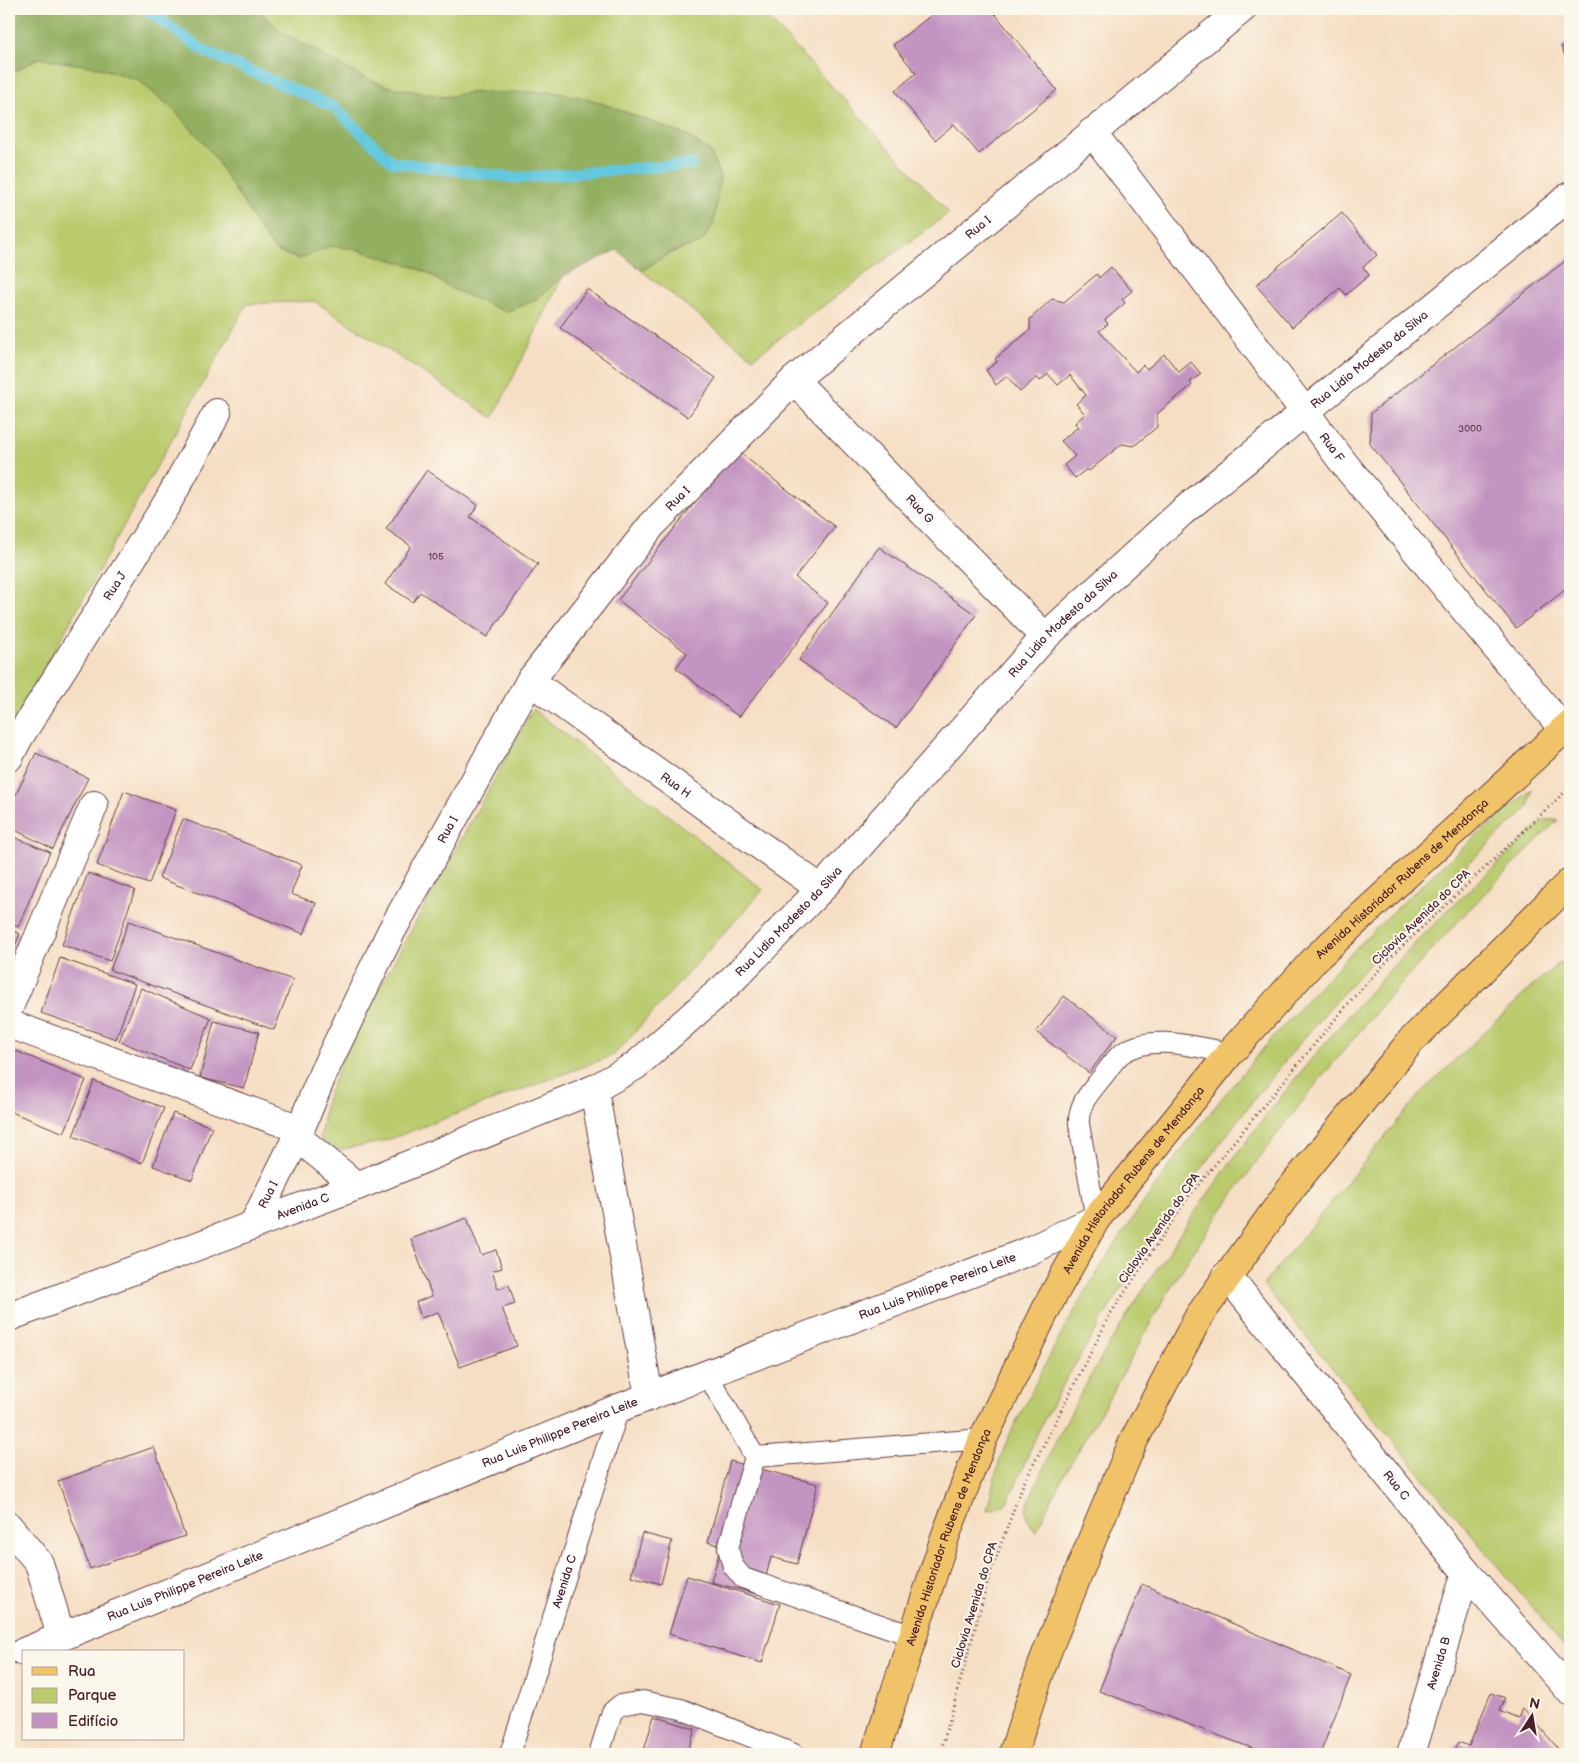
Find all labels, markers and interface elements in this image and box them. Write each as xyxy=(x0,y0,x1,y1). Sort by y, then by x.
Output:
street label: Rua I xyxy=(963,213,995,243)
street label: Rua Lidio Modesto da Silva xyxy=(1308,307,1432,412)
house number: 3000 xyxy=(1458,423,1482,435)
street label: Rua F xyxy=(1316,430,1348,466)
street label: Rua I xyxy=(663,483,694,514)
street label: Rua G xyxy=(902,492,937,527)
house number: 105 xyxy=(428,551,444,563)
street label: Rua Lidio Modesto da Silva xyxy=(1005,567,1121,681)
street label: Rua J xyxy=(100,569,130,604)
street label: Rua H xyxy=(657,769,694,802)
street label: Avenida Historiador Rubens de Mendonça xyxy=(1313,796,1492,962)
street label: Rua I xyxy=(435,813,462,846)
street label: Rua Lidio Modesto da Silva xyxy=(732,863,846,980)
street label: Ciclovia Avenida do CPA xyxy=(1369,866,1474,968)
street label: Avenida Historiador Rubens de Mendonça xyxy=(1060,1084,1208,1276)
street label: Ciclovia Avenida do CPA xyxy=(1116,1170,1204,1286)
street label: Rua I xyxy=(255,1178,282,1211)
street label: Avenida C xyxy=(275,1190,332,1224)
street label: Rua Luis Philippe Pereira Leite xyxy=(857,1250,1018,1323)
street label: Rua Luis Philippe Pereira Leite xyxy=(480,1395,640,1471)
street label: Avenida Historiador Rubens de Mendonça xyxy=(903,1426,995,1648)
street label: Rua C xyxy=(1379,1468,1413,1504)
street label: Ciclovia Avenida do CPA xyxy=(948,1539,1001,1670)
street label: Rua Luis Philippe Pereira Leite xyxy=(105,1548,265,1625)
street label: Avenida C xyxy=(549,1553,580,1610)
street label: Avenida B xyxy=(1424,1635,1454,1691)
legend xyxy=(22,1650,185,1740)
text: Rua xyxy=(68,1662,96,1681)
text: Parque xyxy=(68,1686,117,1705)
north arrow xyxy=(1506,1690,1556,1740)
text: N xyxy=(1528,1694,1542,1713)
text: Edifício xyxy=(68,1712,118,1731)

